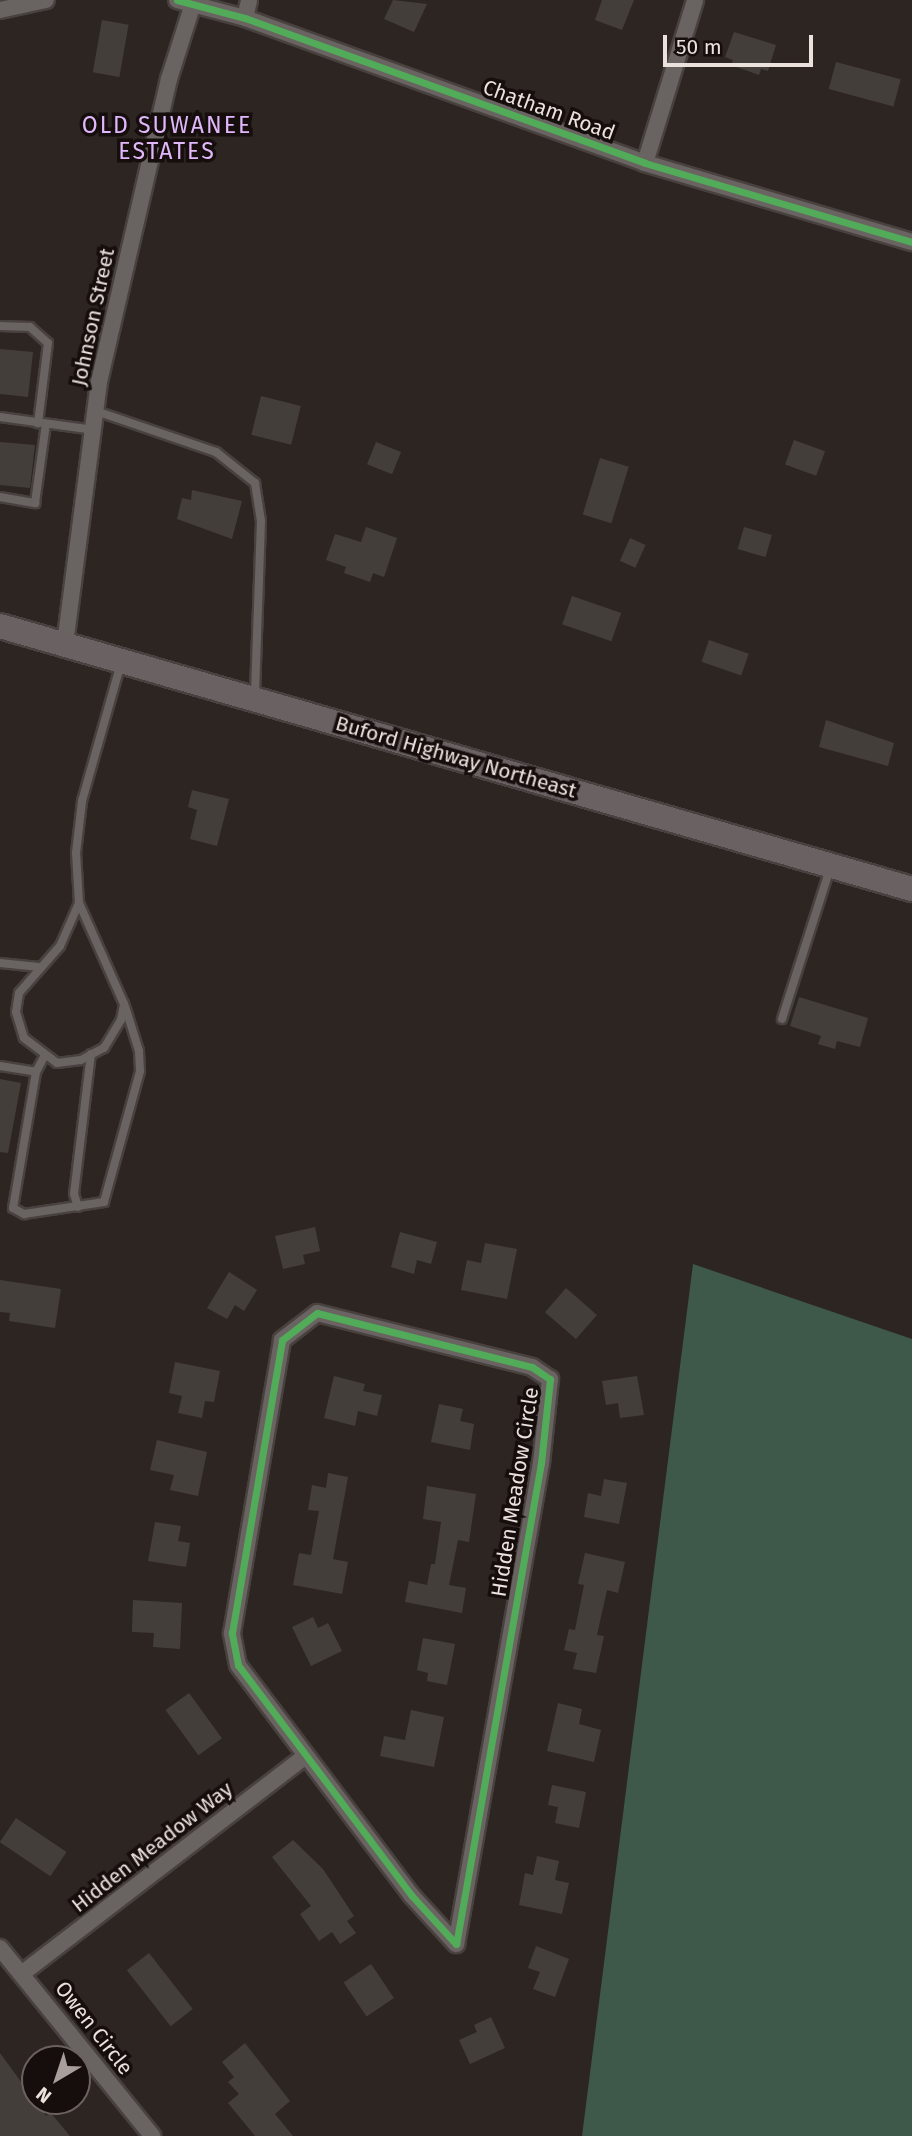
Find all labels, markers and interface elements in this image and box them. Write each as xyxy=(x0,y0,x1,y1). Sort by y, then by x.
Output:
scale bar xyxy=(667,21,818,65)
text: 50 m xyxy=(676,34,722,60)
street label: Chatham Road xyxy=(480,74,618,146)
district label: OLD SUWANEE ESTATES xyxy=(83,111,251,165)
street label: Johnson Street xyxy=(66,246,120,388)
street label: Buford Highway Northeast xyxy=(333,711,579,803)
street label: Hidden Meadow Circle xyxy=(486,1385,544,1599)
street label: Hidden Meadow Way xyxy=(67,1776,237,1918)
street label: Owen Circle xyxy=(50,1976,138,2080)
north arrow xyxy=(21,2045,91,2115)
text: N xyxy=(32,2082,56,2108)

